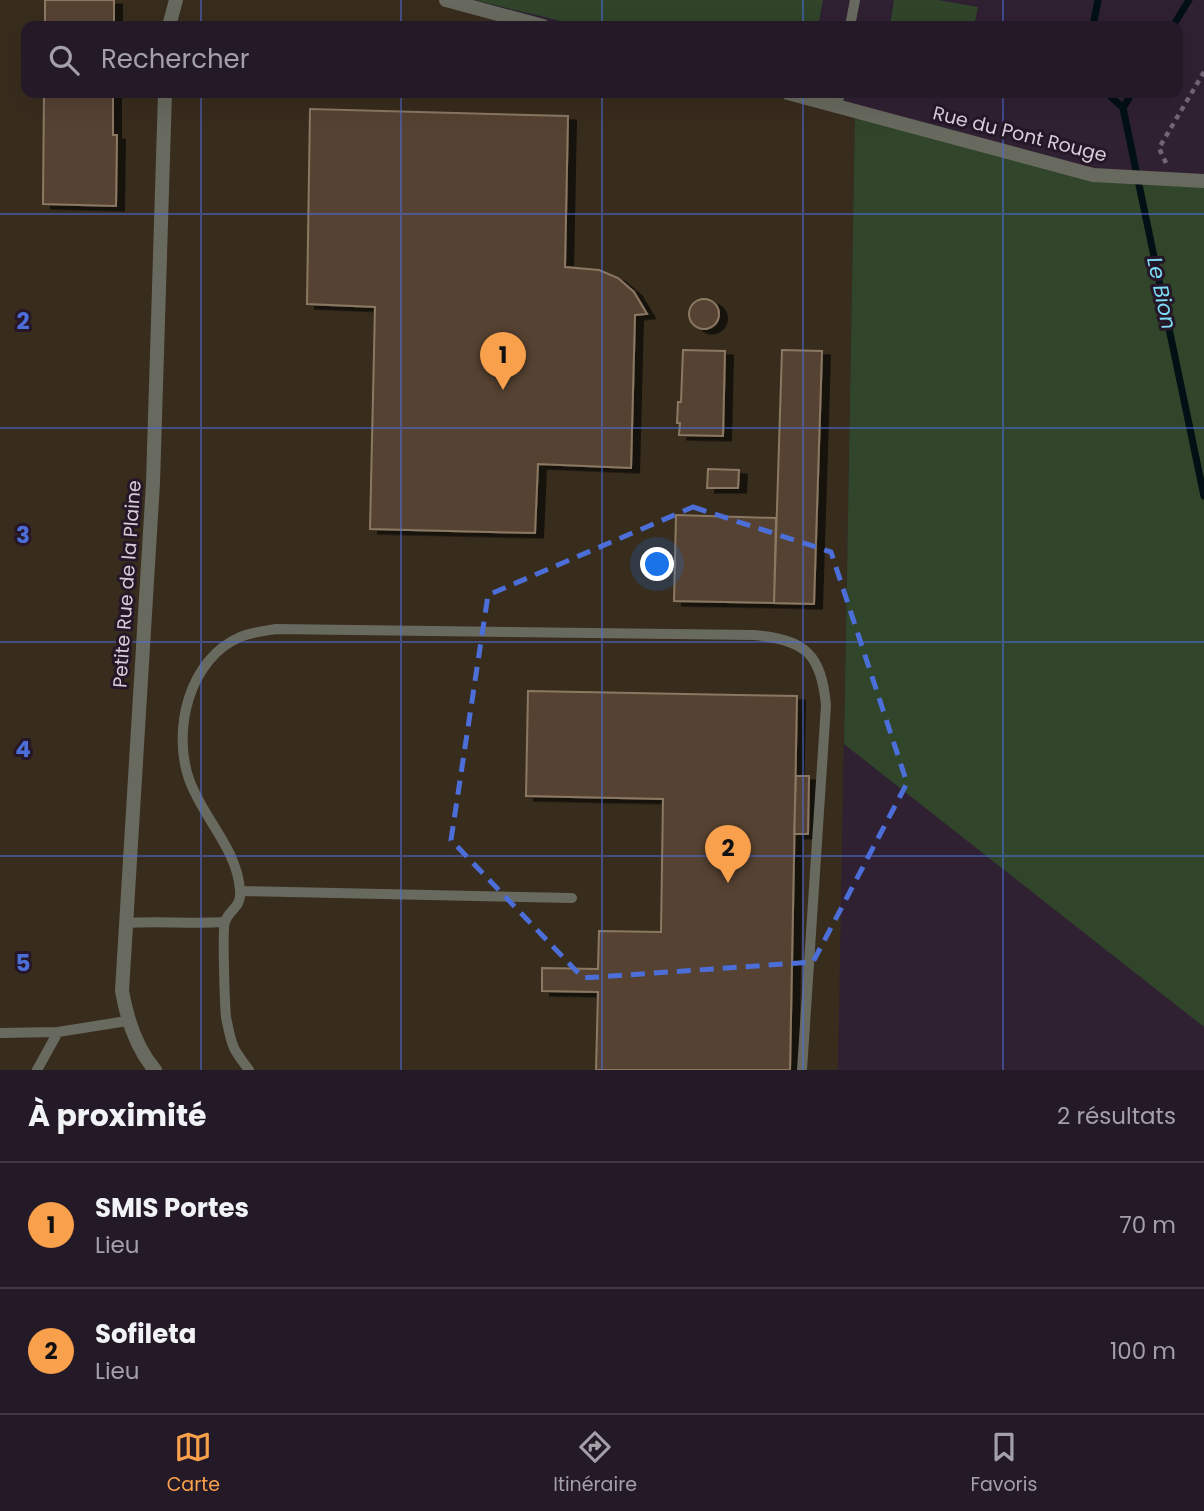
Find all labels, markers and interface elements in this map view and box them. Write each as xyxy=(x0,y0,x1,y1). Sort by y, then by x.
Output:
search box xyxy=(21,21,1183,98)
icon: search xyxy=(45,41,83,79)
text: Rechercher xyxy=(101,41,249,77)
street label: Rue du Pont Rouge xyxy=(930,99,1110,169)
water label: Le Bion xyxy=(1140,254,1184,332)
text: 2 xyxy=(16,305,30,337)
pin: 1 xyxy=(480,332,526,390)
street label: Petite Rue de la Plaine xyxy=(106,479,148,689)
text: 3 xyxy=(16,519,30,551)
your location xyxy=(640,547,674,581)
text: 4 xyxy=(15,733,31,765)
pin: 2 xyxy=(705,825,751,883)
text: 5 xyxy=(16,947,30,979)
text: À proximité xyxy=(28,1094,207,1137)
text: 2 résultats xyxy=(1057,1100,1176,1132)
text: SMIS Portes xyxy=(95,1190,249,1226)
text: 1 xyxy=(47,1209,55,1241)
text: 70 m xyxy=(1119,1209,1176,1241)
text: Lieu xyxy=(95,1229,140,1261)
text: Sofileta xyxy=(95,1316,196,1352)
text: 2 xyxy=(44,1335,58,1367)
text: 100 m xyxy=(1110,1335,1176,1367)
text: Lieu xyxy=(95,1355,140,1387)
tab: Carte xyxy=(167,1428,220,1499)
tab: Itinéraire xyxy=(553,1428,637,1499)
tab: Favoris xyxy=(970,1428,1037,1499)

